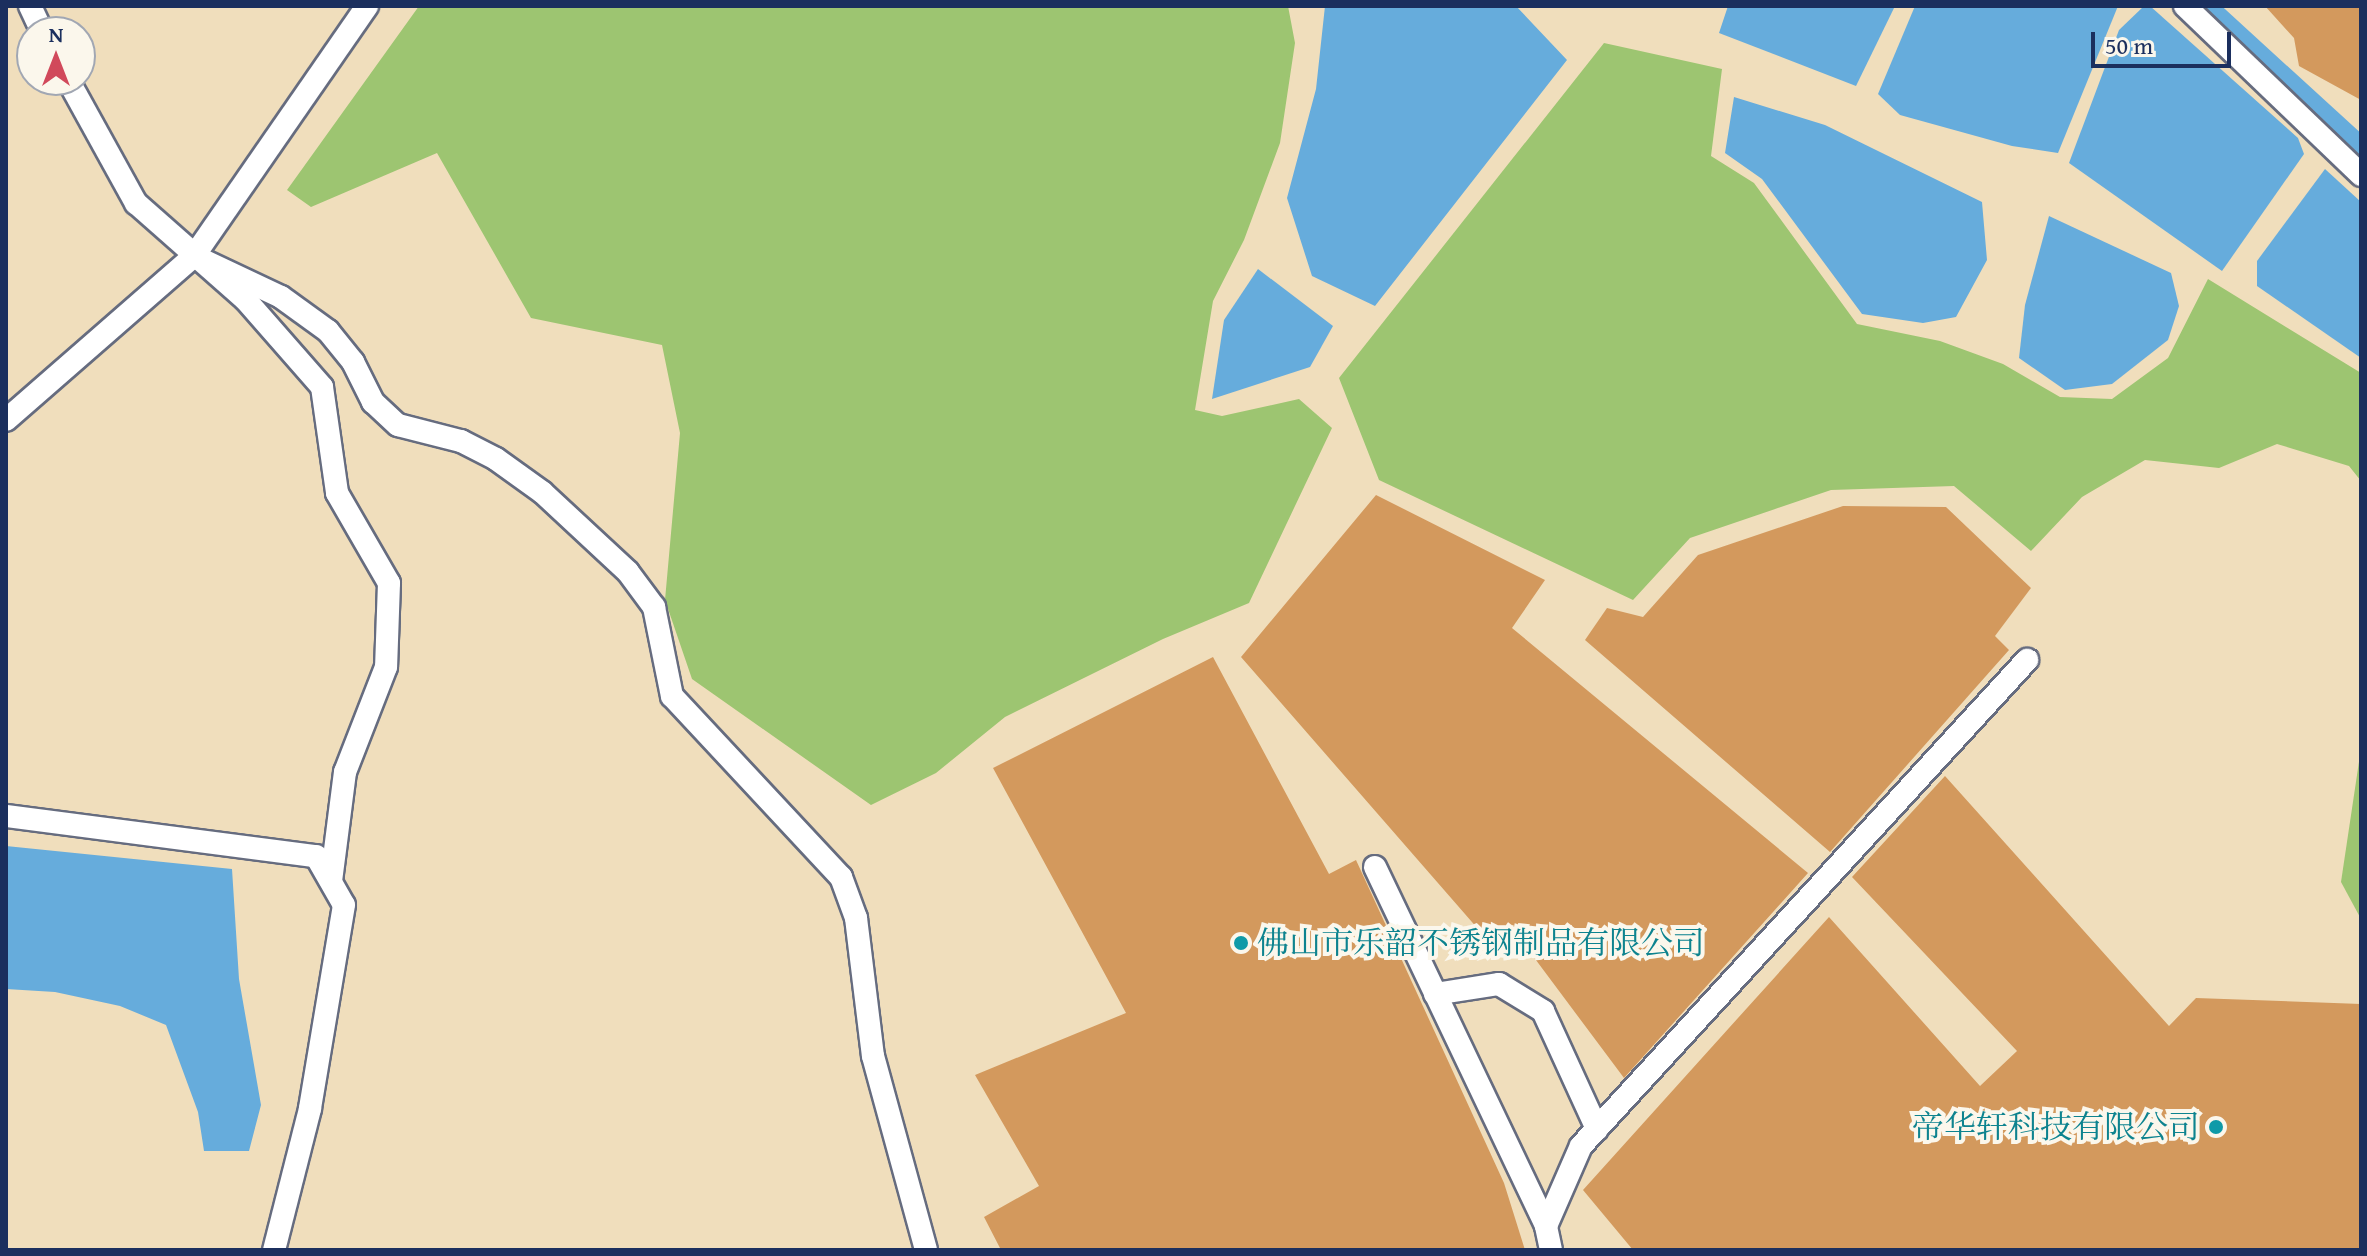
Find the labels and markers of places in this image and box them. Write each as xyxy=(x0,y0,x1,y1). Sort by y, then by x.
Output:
place label: 佛山市乐韶不锈钢制品有限公司 xyxy=(1257,924,1705,962)
marker: 佛山市乐韶不锈钢制品有限公司 xyxy=(1232,934,1250,952)
place label: 帝华轩科技有限公司 xyxy=(1912,1108,2200,1146)
marker: 帝华轩科技有限公司 xyxy=(2207,1118,2225,1136)

